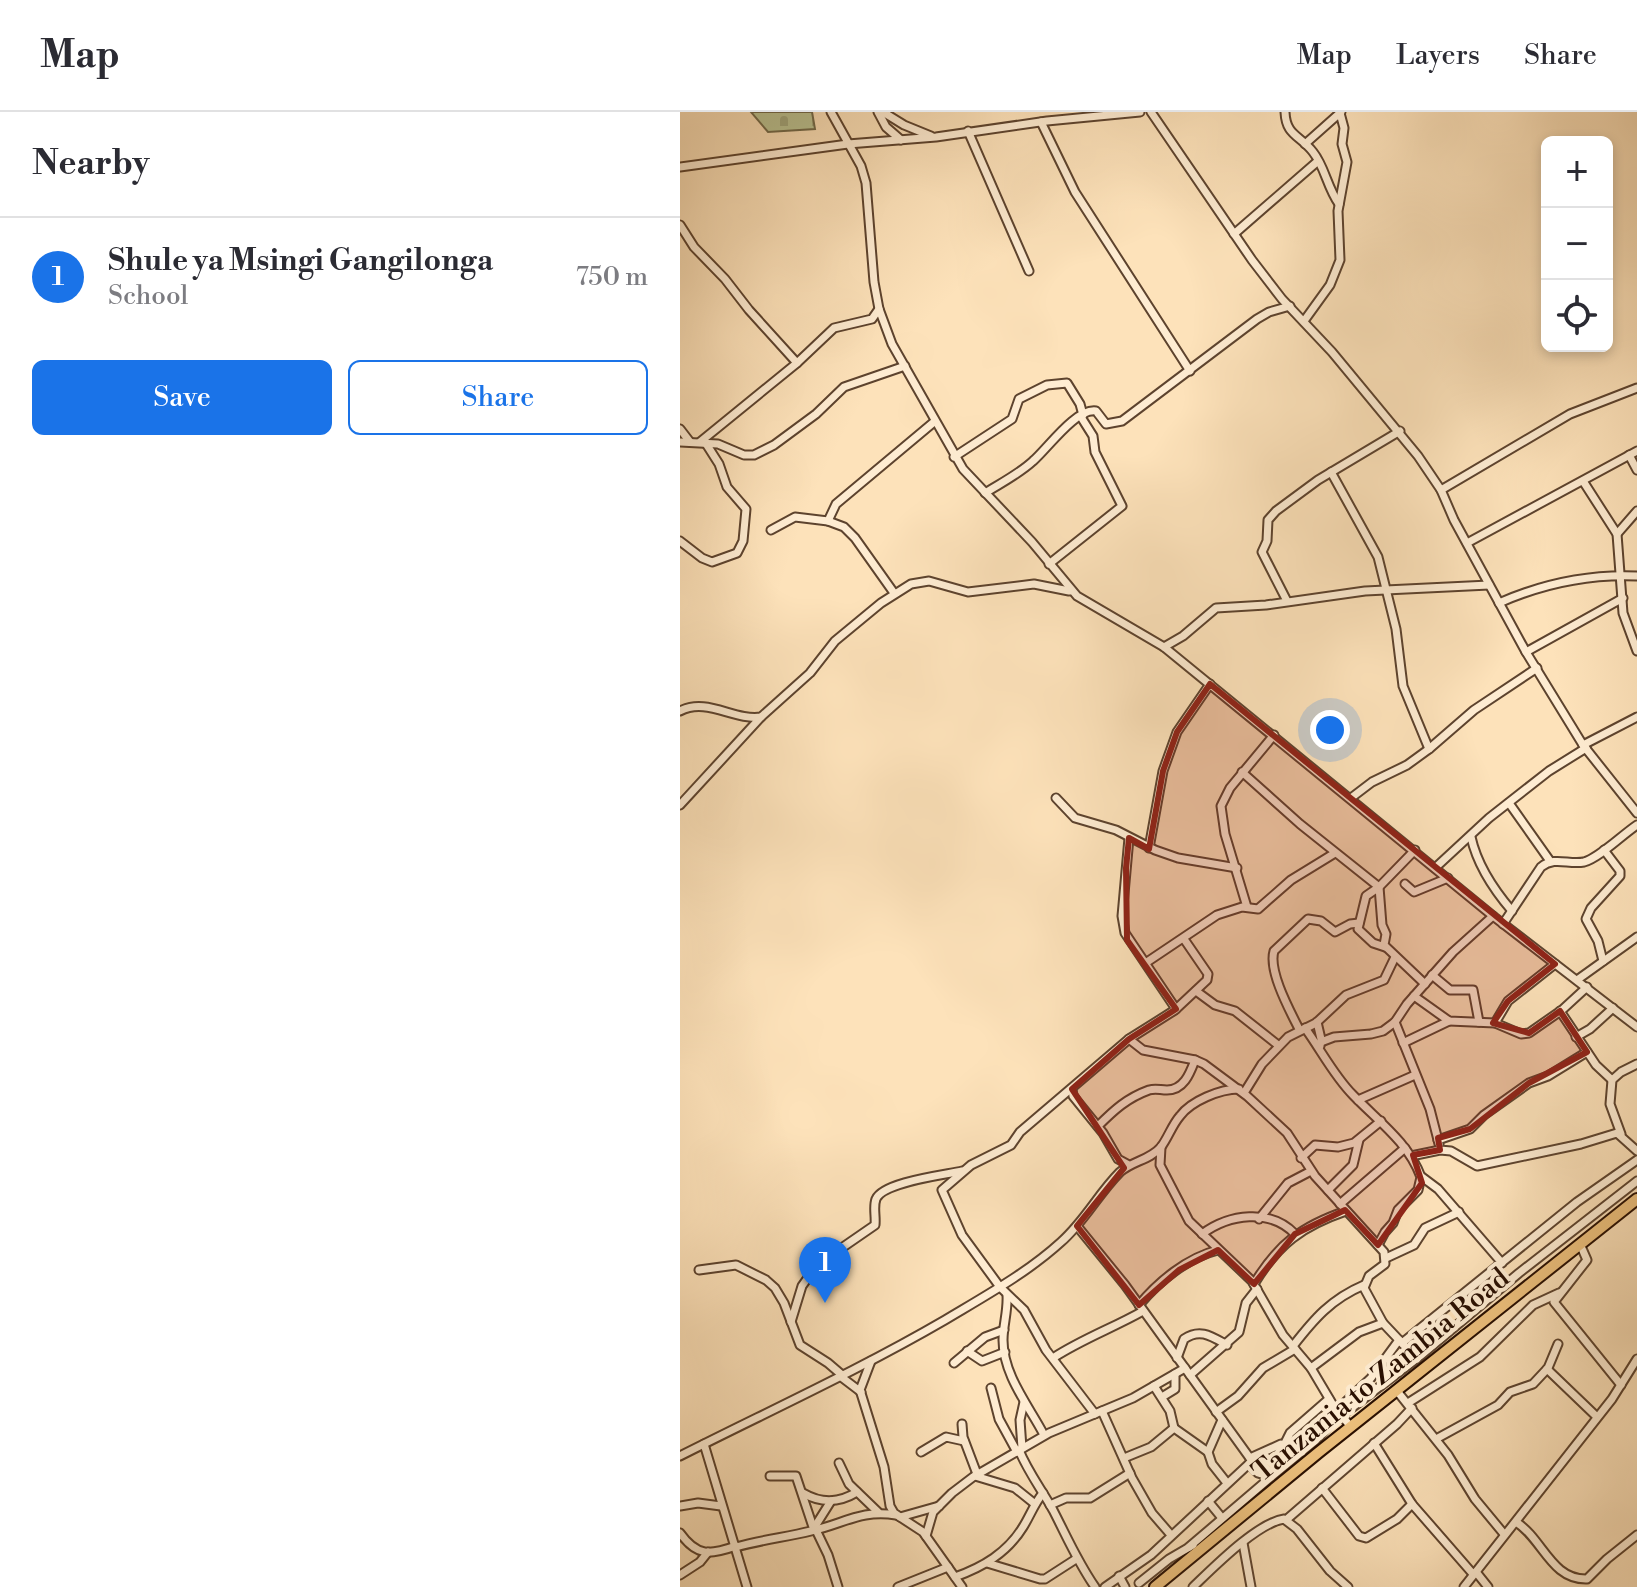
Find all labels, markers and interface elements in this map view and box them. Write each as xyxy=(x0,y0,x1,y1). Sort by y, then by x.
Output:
text: Map xyxy=(40,32,120,79)
text: Map xyxy=(1297,38,1352,73)
text: Layers xyxy=(1396,38,1480,73)
text: Share xyxy=(1524,38,1597,73)
map controls xyxy=(1541,136,1613,352)
button: + xyxy=(1541,136,1613,208)
text: Nearby xyxy=(32,143,150,185)
button: − xyxy=(1541,208,1613,280)
text: Shule ya Msingi Gangilonga xyxy=(108,242,493,280)
text: 1 xyxy=(52,261,64,293)
text: 750 m xyxy=(576,261,648,293)
text: School xyxy=(108,280,188,312)
button: locate xyxy=(1541,280,1613,352)
button: Save xyxy=(32,360,332,435)
button: Share xyxy=(348,360,648,435)
your location xyxy=(1310,710,1350,750)
pin: 1 xyxy=(799,1237,851,1303)
street label: Tanzania to Zambia Road xyxy=(1245,1261,1517,1490)

